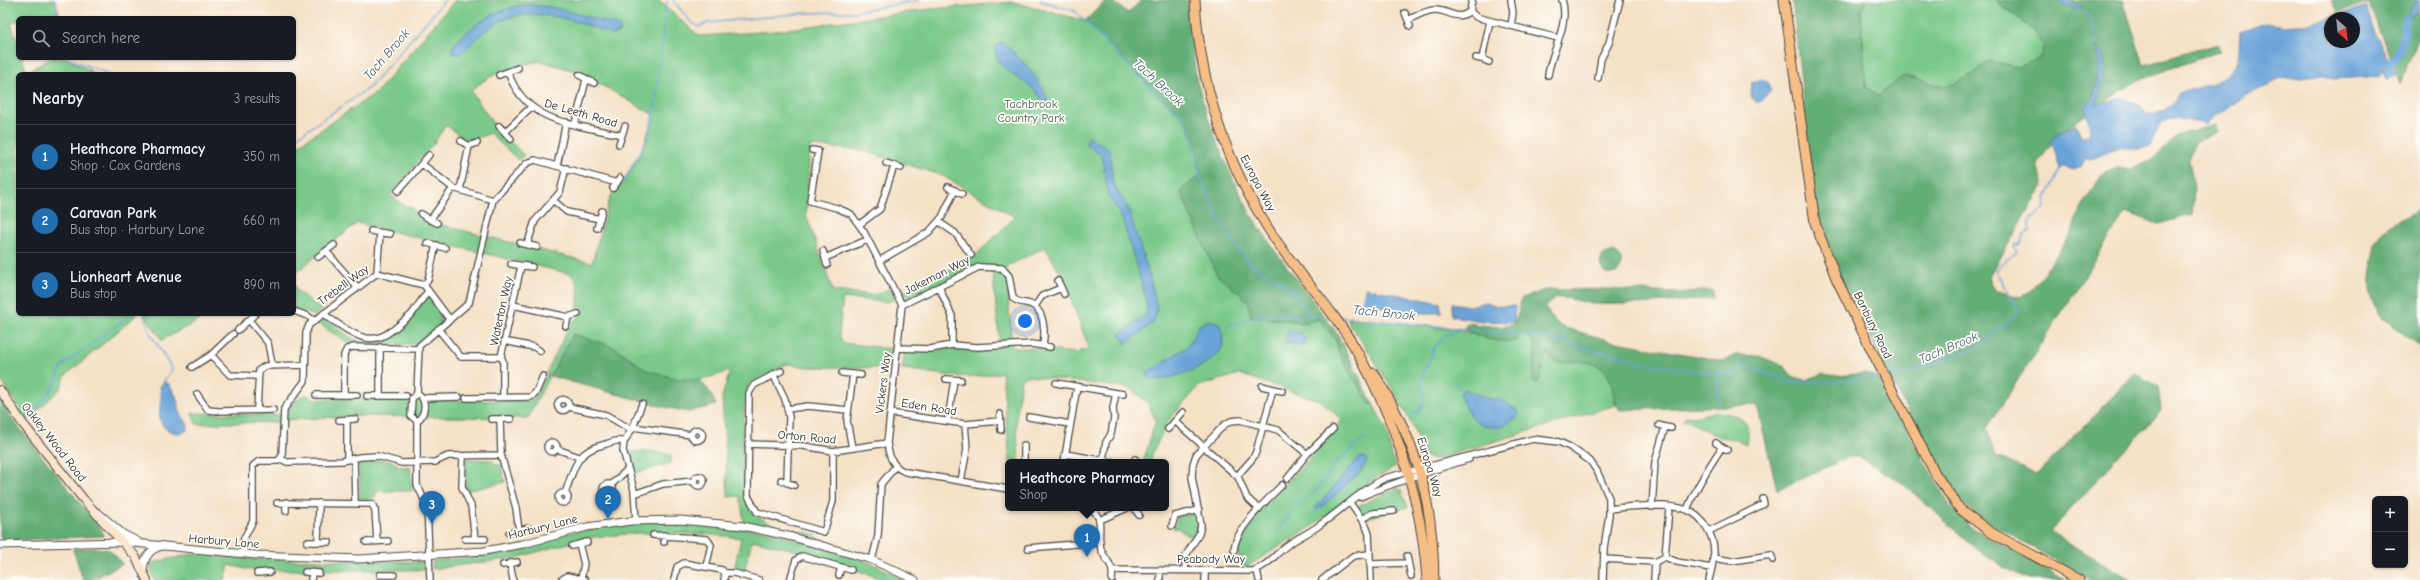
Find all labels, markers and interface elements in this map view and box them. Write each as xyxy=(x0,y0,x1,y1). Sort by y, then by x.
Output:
north arrow xyxy=(2324,12,2360,48)
search box xyxy=(16,16,296,60)
water label: Tach Brook xyxy=(360,25,413,83)
icon: search xyxy=(30,27,52,49)
text: Search here xyxy=(62,29,140,47)
water label: Tach Brook xyxy=(1131,55,1187,110)
text: Nearby xyxy=(32,89,83,108)
text: 3 results xyxy=(234,91,280,106)
street label: De Leeth Road xyxy=(543,96,619,130)
park label: Tachbrook Country Park xyxy=(997,97,1065,125)
text: Heathcore Pharmacy xyxy=(70,140,205,158)
text: 1 xyxy=(42,149,48,164)
text: 350 m xyxy=(243,149,280,164)
street label: Europa Way xyxy=(1237,152,1279,214)
text: Shop · Cox Gardens xyxy=(70,158,181,173)
text: Caravan Park xyxy=(70,204,156,222)
text: 2 xyxy=(42,213,48,228)
text: 660 m xyxy=(243,213,280,228)
text: Bus stop · Harbury Lane xyxy=(70,222,205,237)
street label: Jakeman Way xyxy=(902,252,972,297)
street label: Trebell Way xyxy=(315,261,372,308)
text: Lionheart Avenue xyxy=(70,268,182,286)
street label: Waterton Way xyxy=(487,274,515,347)
text: 3 xyxy=(42,277,48,292)
text: 890 m xyxy=(243,277,280,292)
text: Bus stop xyxy=(70,286,117,301)
street label: Banbury Road xyxy=(1851,289,1895,361)
water label: Tach Brook xyxy=(1352,302,1417,323)
your location xyxy=(1015,311,1035,331)
water label: Tach Brook xyxy=(1916,328,1981,367)
street label: Vickers Way xyxy=(872,351,894,414)
street label: Eden Road xyxy=(900,396,958,418)
street label: Oakley Wood Road xyxy=(19,400,89,484)
street label: Orton Road xyxy=(777,427,837,447)
street label: Europa Way xyxy=(1414,435,1446,499)
popup xyxy=(1005,459,1169,511)
text: Heathcore Pharmacy xyxy=(1019,469,1155,487)
pin: 2 xyxy=(595,486,621,519)
text: Shop xyxy=(1019,487,1047,502)
pin: 3 xyxy=(419,491,445,524)
map controls xyxy=(2372,496,2408,568)
button: + xyxy=(2372,496,2408,532)
street label: Harbury Lane xyxy=(507,512,579,542)
pin: 1 xyxy=(1074,524,1100,557)
street label: Harbury Lane xyxy=(188,531,260,551)
button: − xyxy=(2372,532,2408,568)
street label: Peabody Way xyxy=(1177,552,1246,566)

